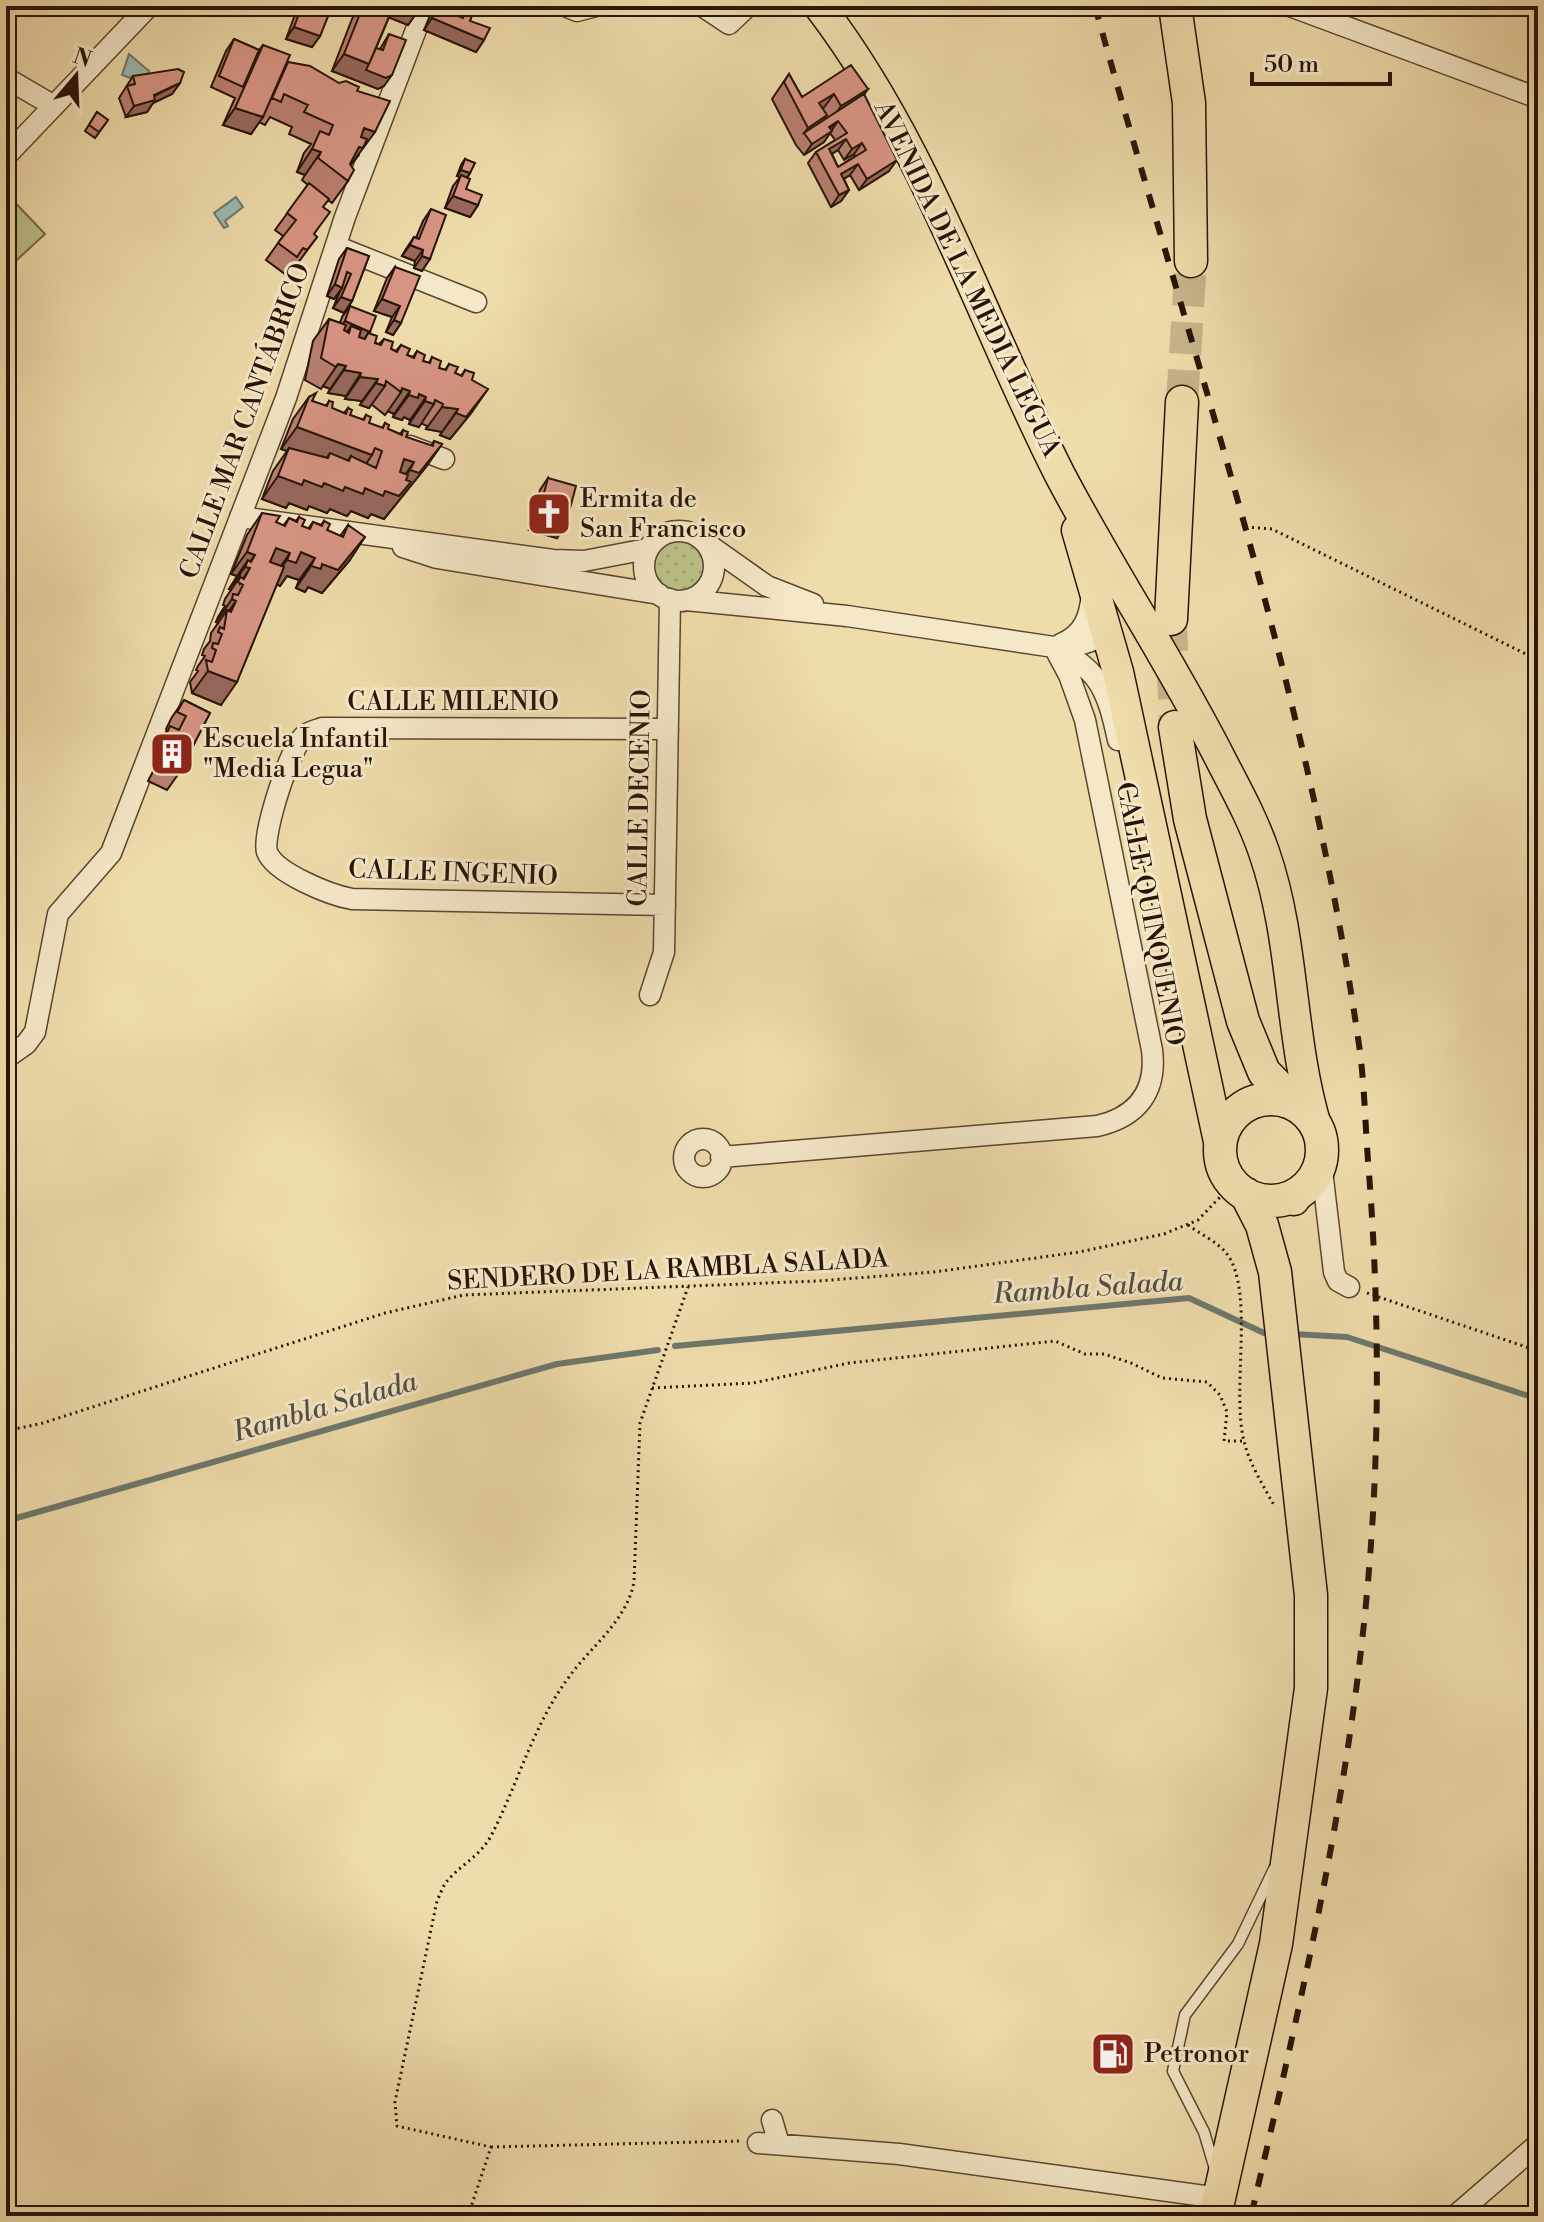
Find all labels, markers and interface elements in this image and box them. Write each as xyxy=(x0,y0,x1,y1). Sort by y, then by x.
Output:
north arrow xyxy=(36,36,116,116)
scale bar xyxy=(1252,36,1390,86)
text: N xyxy=(69,43,95,74)
text: 50 m xyxy=(1264,50,1319,80)
street label: AVENIDA DE LA MEDIA LEGUA xyxy=(866,95,1068,463)
street label: CALLE MAR CANTÁBRICO xyxy=(171,258,317,583)
place label: Ermita de San Francisco xyxy=(580,483,746,545)
church icon: Ermita de San Francisco xyxy=(525,490,573,538)
street label: CALLE MILENIO xyxy=(347,686,559,718)
street label: CALLE DECENIO xyxy=(622,689,658,907)
place label: Escuela Infantil "Media Legua" xyxy=(203,723,389,785)
building icon: Escuela Infantil "Media Legua" xyxy=(148,730,196,778)
street label: CALLE QUINQUENIO xyxy=(1109,779,1191,1049)
street label: CALLE INGENIO xyxy=(348,853,558,893)
street label: SENDERO DE LA RAMBLA SALADA xyxy=(447,1242,891,1298)
water label: Rambla Salada xyxy=(991,1264,1185,1312)
water label: Rambla Salada xyxy=(228,1364,422,1450)
fuel station icon: Petronor xyxy=(1089,2030,1137,2078)
place label: Petronor xyxy=(1144,2038,1249,2070)

